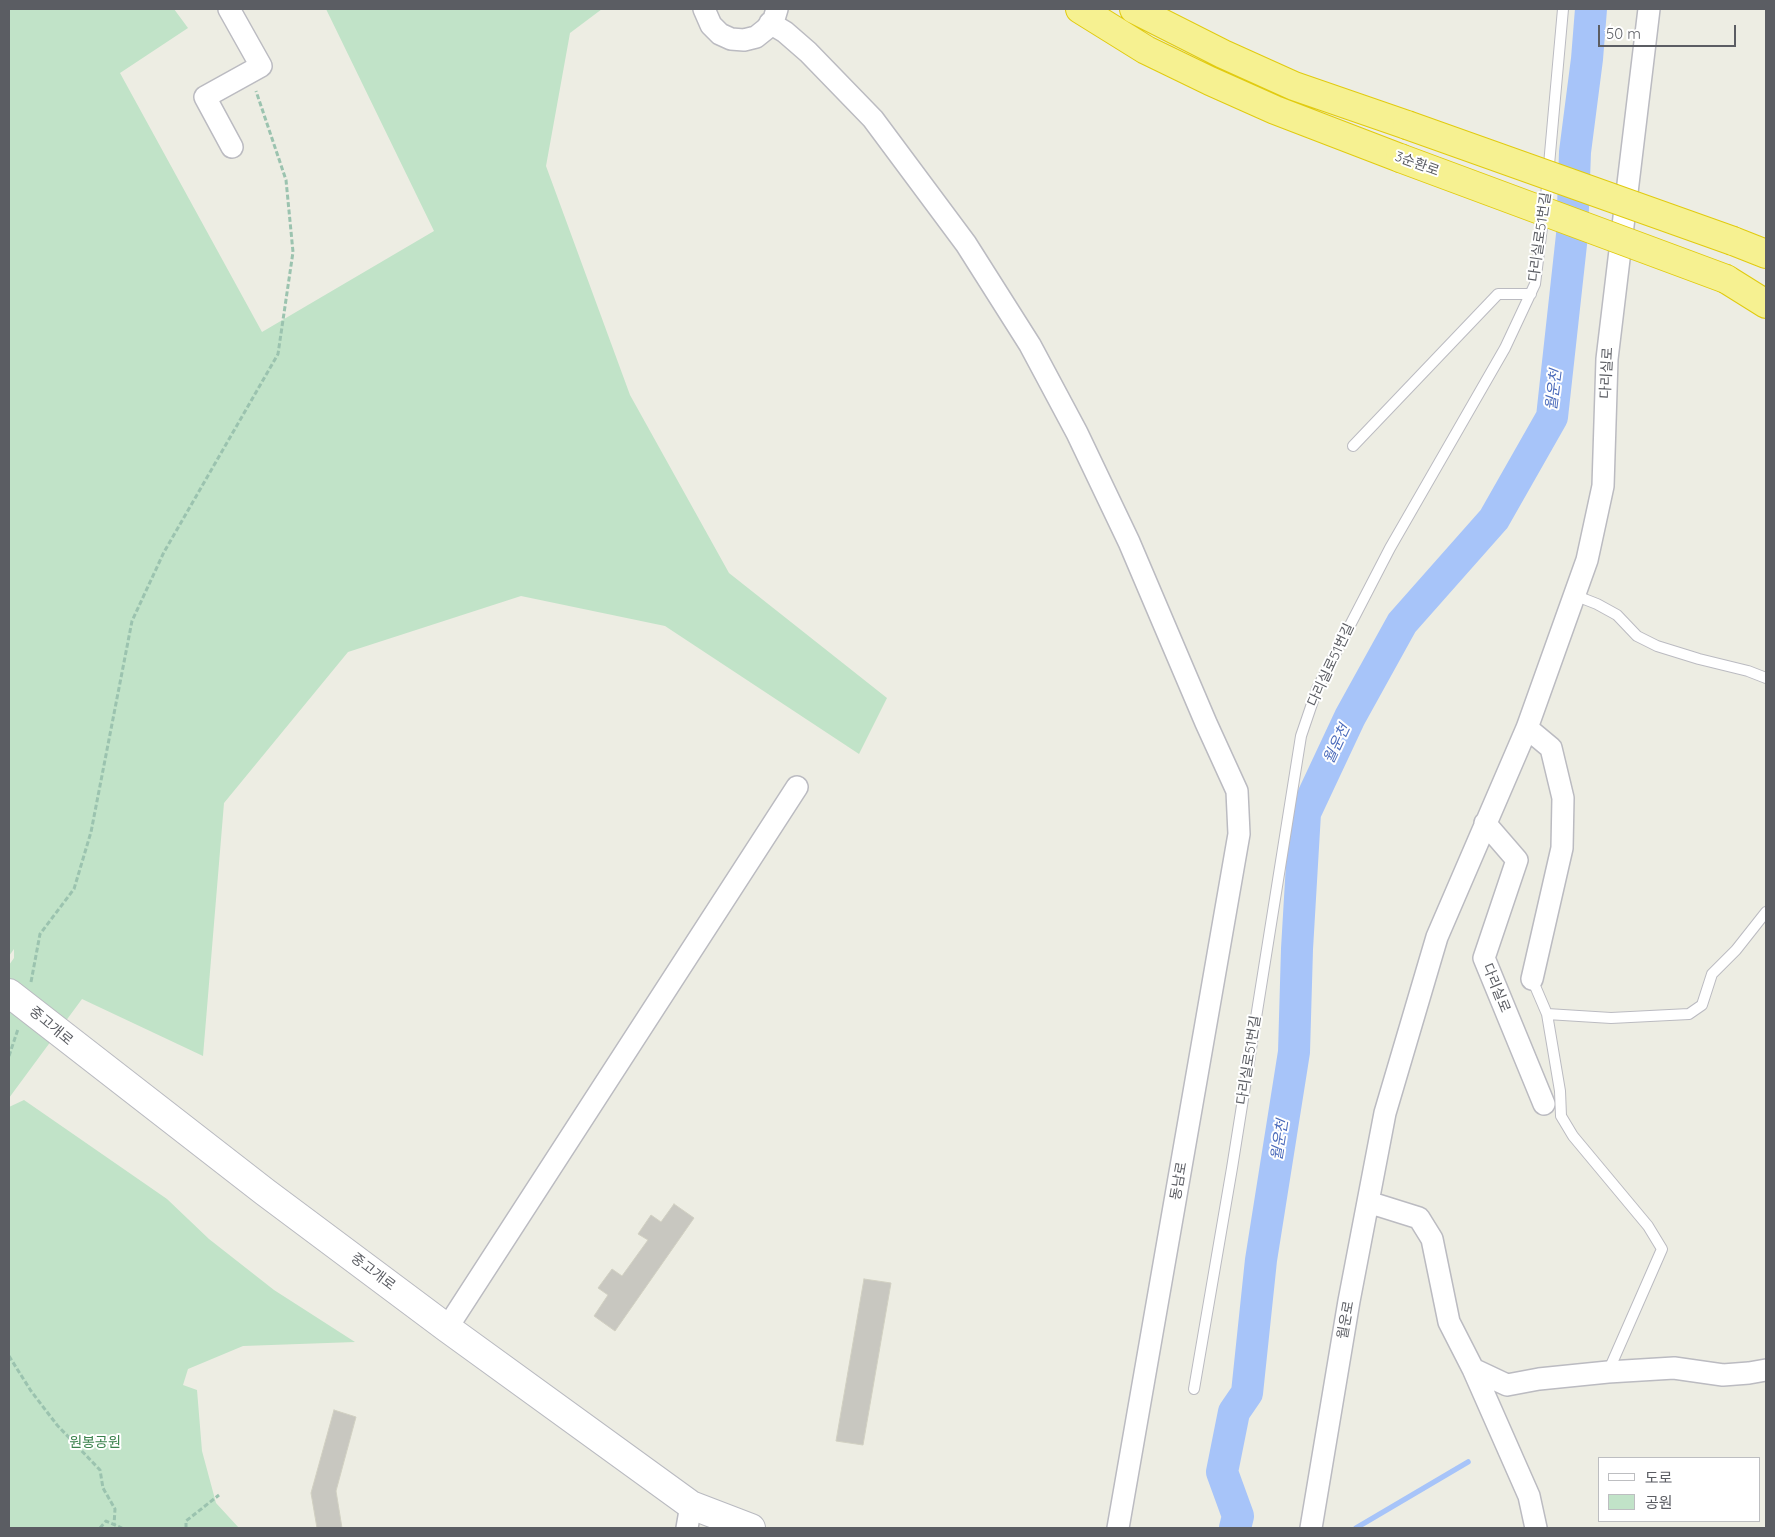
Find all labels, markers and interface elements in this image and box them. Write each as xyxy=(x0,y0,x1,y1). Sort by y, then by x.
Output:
scale bar xyxy=(1600,15,1738,47)
text: 50 m xyxy=(1606,24,1641,43)
street label: 3순환로 xyxy=(1393,148,1441,180)
street label: 다리실로51번길 xyxy=(1525,191,1555,283)
street label: 다리실로 xyxy=(1597,347,1617,399)
water label: 월운천 xyxy=(1543,368,1565,412)
street label: 다리실로51번길 xyxy=(1304,621,1358,709)
water label: 월운천 xyxy=(1320,721,1354,767)
street label: 다리실로 xyxy=(1479,961,1513,1015)
street label: 중고개로 xyxy=(26,1003,76,1049)
street label: 다리실로51번길 xyxy=(1234,1014,1264,1106)
water label: 월운천 xyxy=(1268,1118,1292,1162)
street label: 동남로 xyxy=(1167,1161,1191,1201)
street label: 중고개로 xyxy=(347,1250,399,1294)
street label: 월운로 xyxy=(1334,1300,1358,1340)
park label: 원봉공원 xyxy=(69,1435,121,1451)
legend xyxy=(1598,1457,1760,1522)
text: 도로 xyxy=(1645,1468,1673,1487)
text: 공원 xyxy=(1645,1493,1673,1512)

